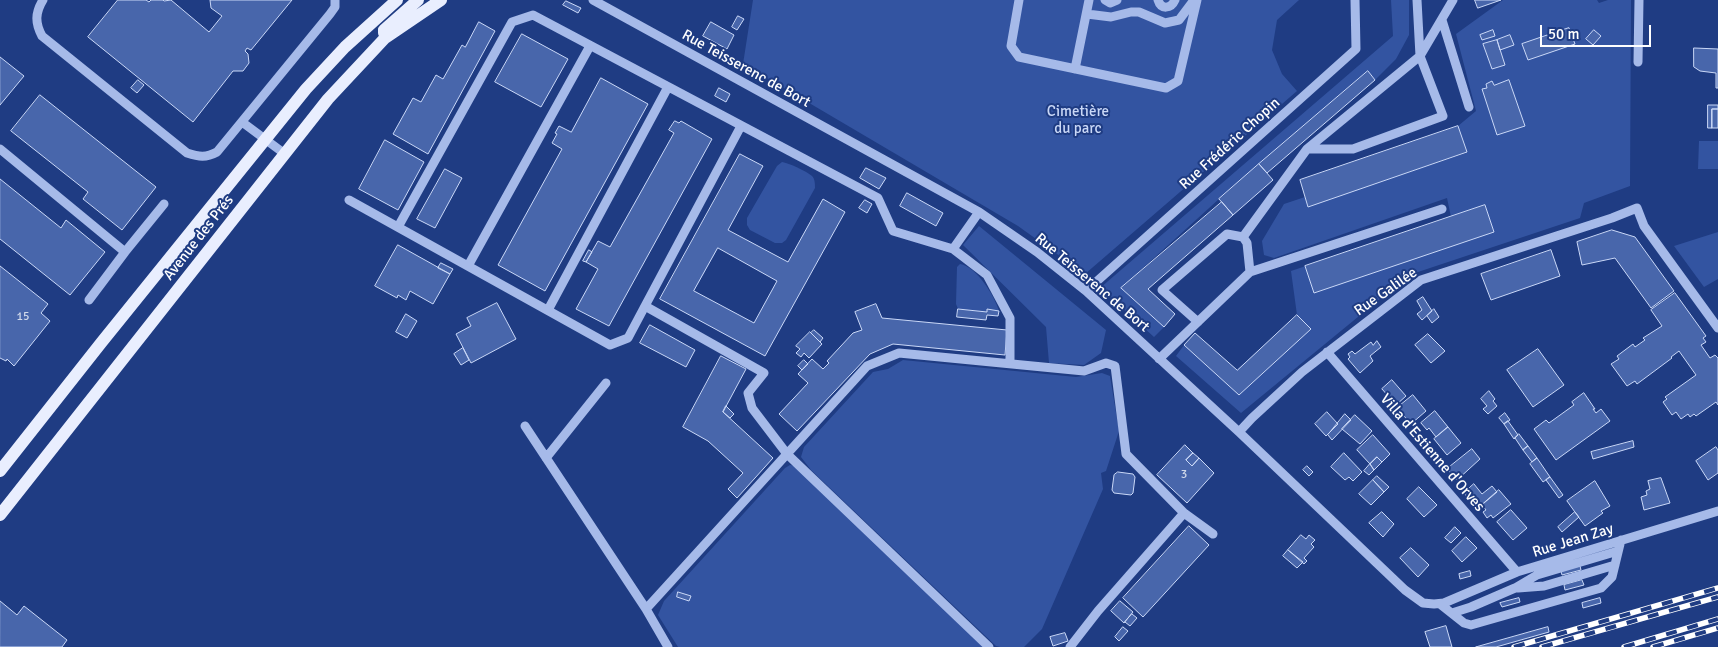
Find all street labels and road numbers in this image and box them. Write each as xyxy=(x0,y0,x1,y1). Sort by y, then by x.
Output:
street label: Rue Teisserenc de Bort xyxy=(679,26,813,112)
street label: Rue Frédéric Chopin xyxy=(1176,94,1284,194)
street label: Avenue des Prés xyxy=(160,192,238,284)
street label: Rue Teisserenc de Bort xyxy=(1031,230,1153,336)
street label: Rue Galilée xyxy=(1351,264,1421,320)
street label: Villa d'Estienne d'Orves xyxy=(1376,390,1488,516)
street label: Rue Jean Zay xyxy=(1530,520,1616,562)

